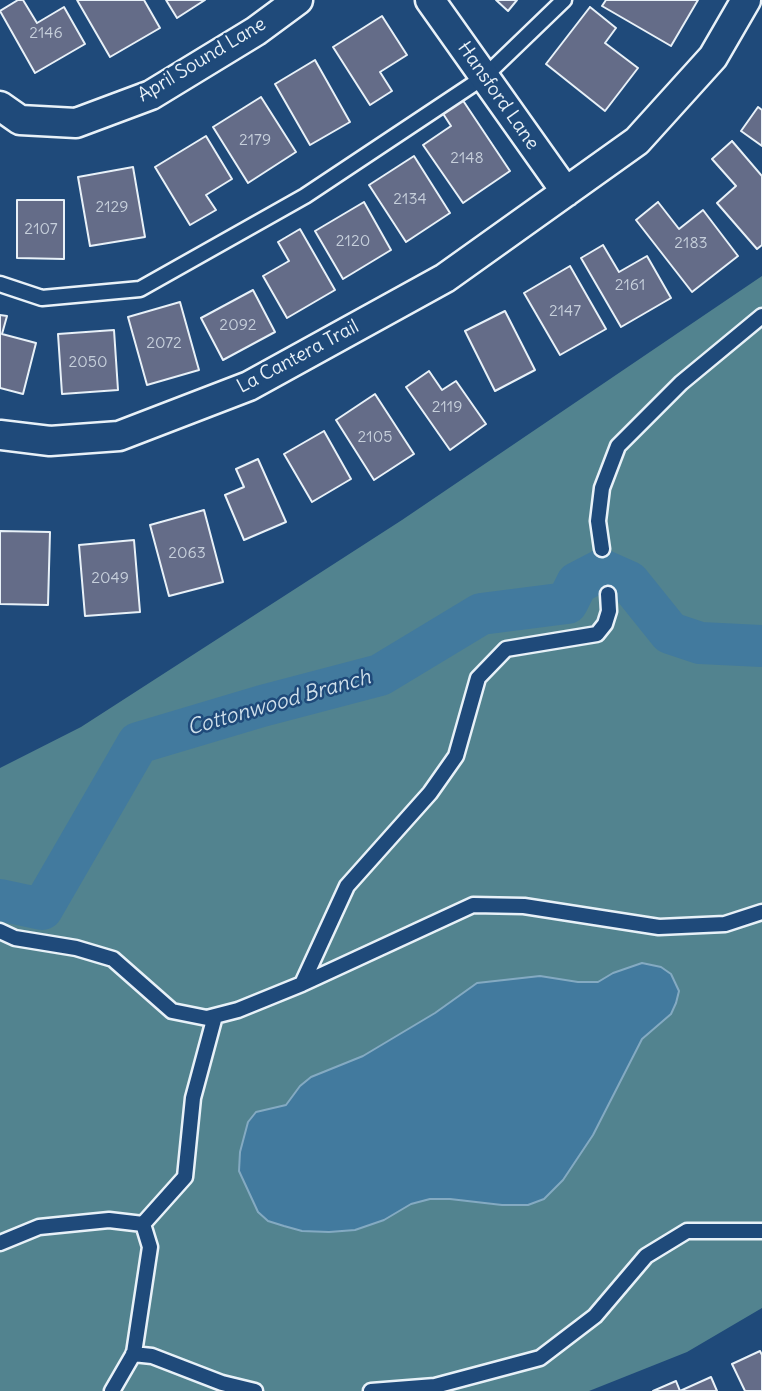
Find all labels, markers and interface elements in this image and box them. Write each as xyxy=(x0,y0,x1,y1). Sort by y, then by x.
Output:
street label: April Sound Lane xyxy=(134,13,270,107)
house number: 2146 xyxy=(29,23,63,43)
street label: Hansford Lane xyxy=(452,38,544,154)
house number: 2179 xyxy=(239,130,271,150)
house number: 2148 xyxy=(450,148,484,168)
house number: 2134 xyxy=(393,189,427,209)
house number: 2129 xyxy=(95,197,129,217)
house number: 2107 xyxy=(24,219,58,239)
house number: 2120 xyxy=(336,231,370,251)
house number: 2183 xyxy=(674,233,708,253)
house number: 2161 xyxy=(615,275,645,295)
house number: 2147 xyxy=(549,301,581,321)
house number: 2092 xyxy=(219,315,257,335)
street label: La Cantera Trail xyxy=(233,315,363,399)
house number: 2072 xyxy=(146,333,182,353)
house number: 2050 xyxy=(68,352,108,372)
house number: 2119 xyxy=(432,397,462,417)
house number: 2105 xyxy=(358,427,392,447)
house number: 2063 xyxy=(168,543,206,563)
house number: 2049 xyxy=(91,568,129,588)
water label: Cottonwood Branch xyxy=(184,665,374,741)

